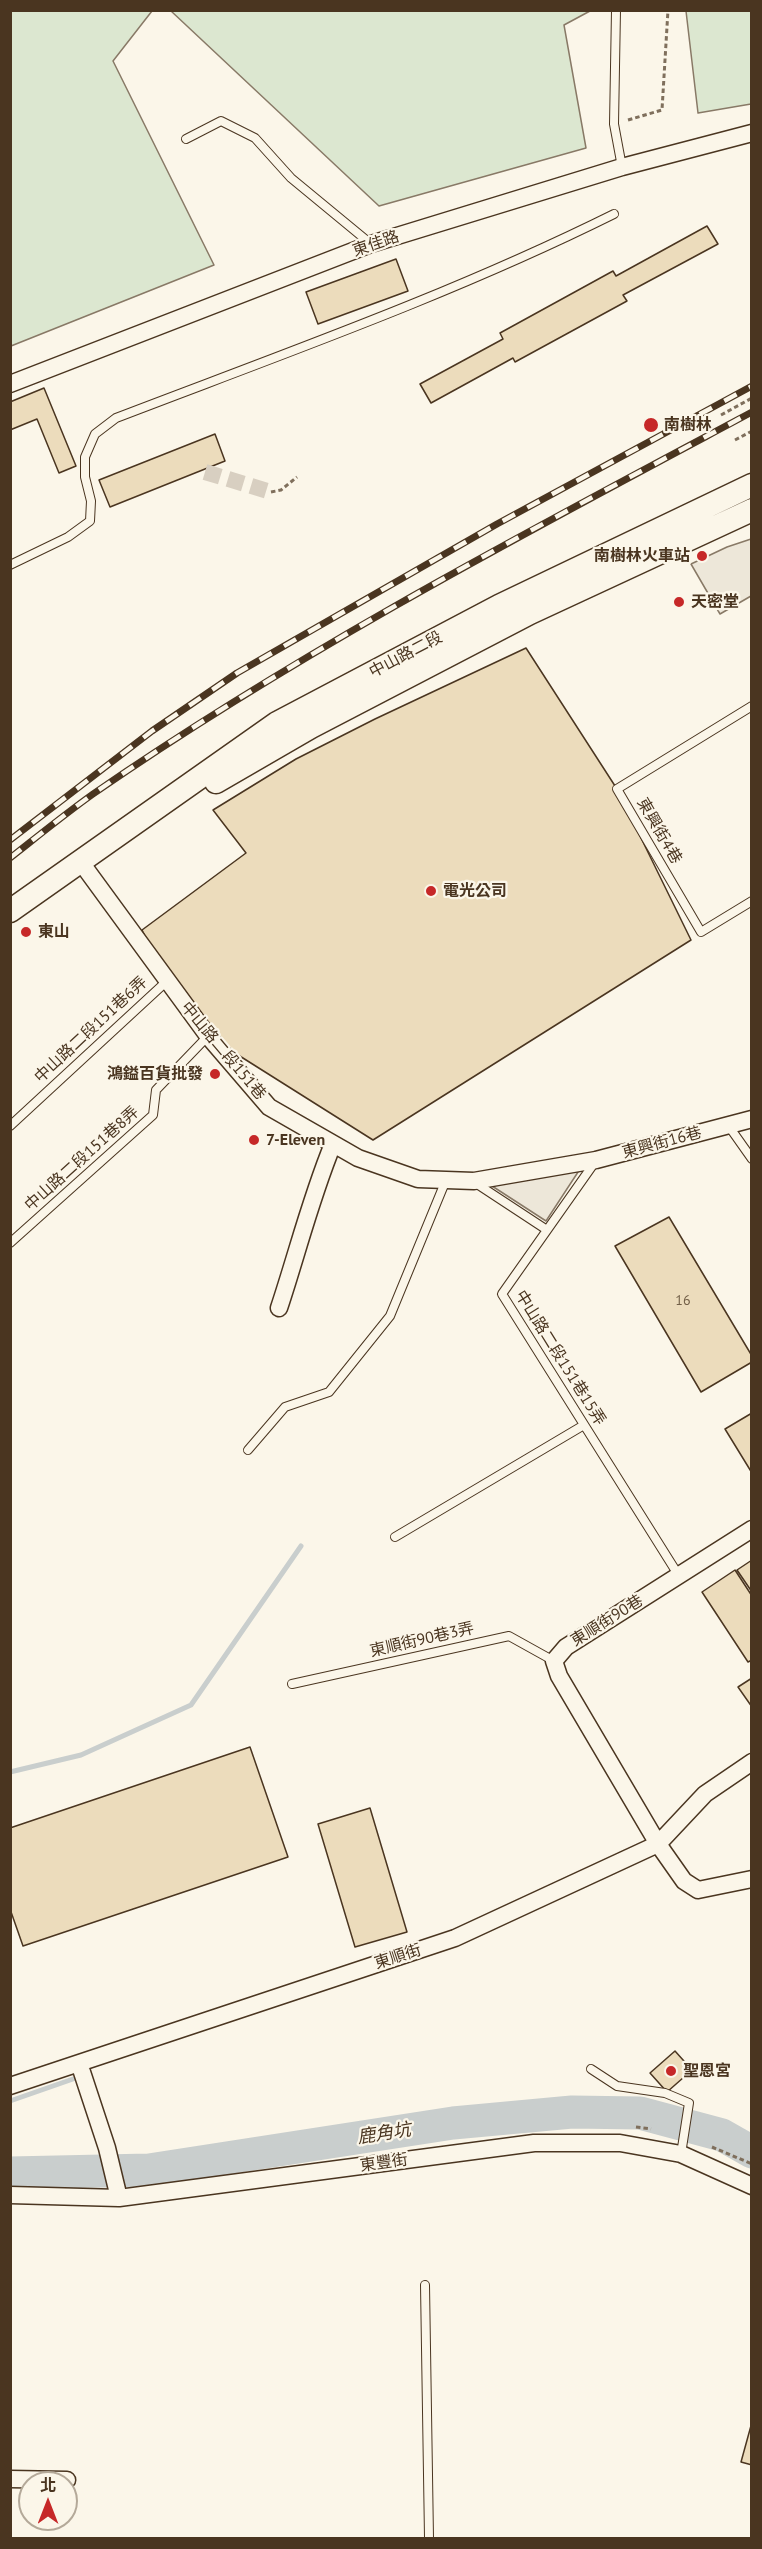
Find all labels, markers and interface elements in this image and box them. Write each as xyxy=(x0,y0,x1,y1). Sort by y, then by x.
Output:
street label: 東佳路 xyxy=(350,227,402,261)
place label: 南樹林 xyxy=(664,415,712,435)
marker: 南樹林 xyxy=(642,416,660,434)
place label: 南樹林火車站 xyxy=(594,546,690,566)
marker: 南樹林火車站 xyxy=(695,549,709,563)
place label: 天密堂 xyxy=(691,592,739,612)
marker: 天密堂 xyxy=(672,595,686,609)
street label: 中山路二段 xyxy=(366,628,446,682)
street label: 東興街4巷 xyxy=(633,795,685,867)
place label: 電光公司 xyxy=(443,881,507,901)
marker: 電光公司 xyxy=(424,884,438,898)
place label: 東山 xyxy=(38,922,70,942)
marker: 東山 xyxy=(19,925,33,939)
street label: 中山路二段151巷6弄 xyxy=(31,973,151,1087)
street label: 中山路二段151巷 xyxy=(176,998,270,1104)
place label: 鴻鎰百貨批發 xyxy=(107,1064,203,1084)
marker: 鴻鎰百貨批發 xyxy=(208,1067,222,1081)
street label: 中山路二段151巷8弄 xyxy=(21,1103,143,1215)
street label: 東興街16巷 xyxy=(620,1123,704,1163)
place label: 7-Eleven xyxy=(266,1130,325,1150)
marker: 7-Eleven xyxy=(247,1133,261,1147)
street label: 中山路二段151巷15弄 xyxy=(511,1287,609,1429)
house number: 16 xyxy=(675,1293,691,1309)
street label: 東順街90巷 xyxy=(567,1591,647,1651)
street label: 東順街90巷3弄 xyxy=(368,1619,476,1661)
street label: 東順街 xyxy=(372,1940,424,1974)
place label: 聖恩宮 xyxy=(683,2061,731,2081)
marker: 聖恩宮 xyxy=(664,2064,678,2078)
water label: 鹿角坑 xyxy=(356,2119,412,2149)
street label: 東豐街 xyxy=(359,2150,409,2176)
north arrow xyxy=(18,2471,78,2531)
text: 北 xyxy=(40,2475,56,2495)

